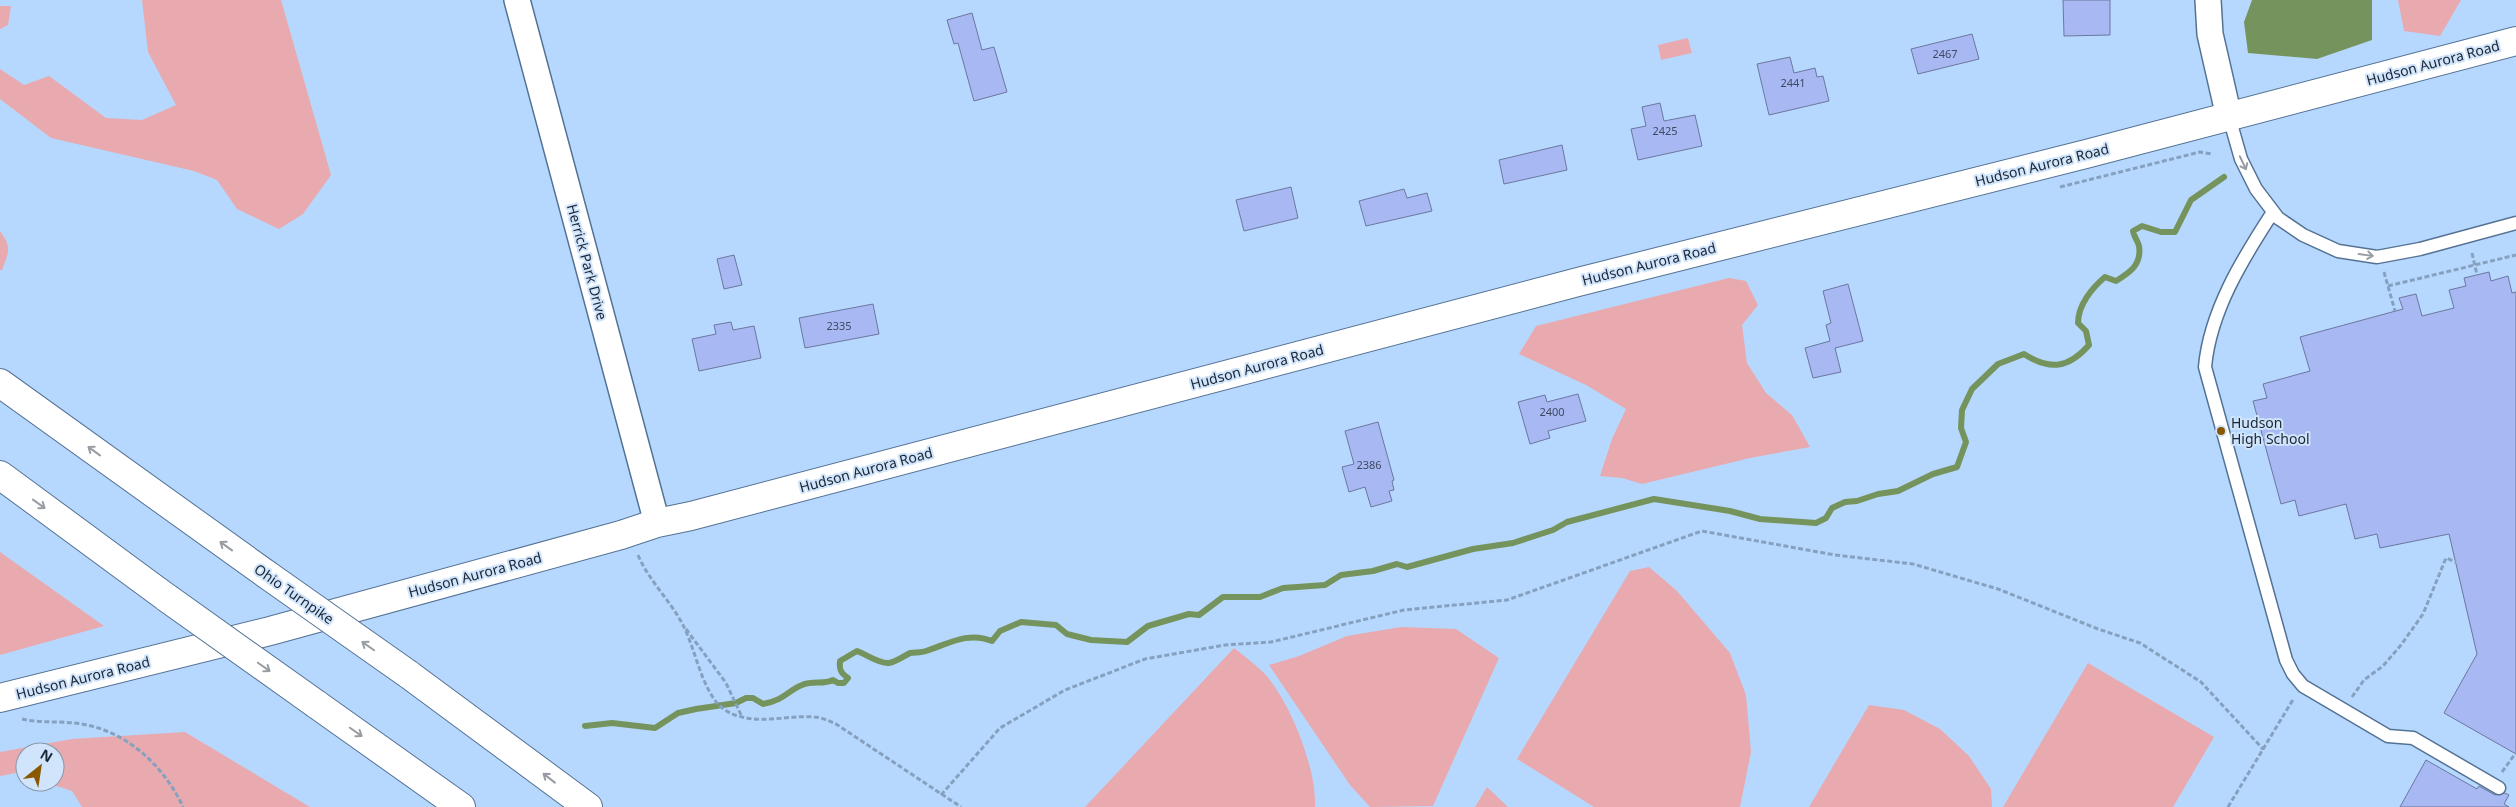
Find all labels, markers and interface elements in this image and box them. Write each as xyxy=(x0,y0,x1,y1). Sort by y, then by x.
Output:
street label: Hudson Aurora Road xyxy=(2364,36,2502,89)
house number: 2467 xyxy=(1932,46,1958,61)
house number: 2441 xyxy=(1780,75,1806,90)
house number: 2425 xyxy=(1652,123,1678,138)
street label: Hudson Aurora Road xyxy=(1973,139,2111,190)
one-way arrow xyxy=(2239,155,2249,170)
street label: Herrick Park Drive xyxy=(563,202,612,322)
street label: Hudson Aurora Road xyxy=(1580,238,1718,289)
one-way arrow xyxy=(2358,250,2374,260)
house number: 2335 xyxy=(826,318,852,333)
street label: Hudson Aurora Road xyxy=(1188,340,1326,393)
house number: 2400 xyxy=(1539,404,1565,419)
place label: Hudson High School xyxy=(2231,413,2310,448)
marker: Hudson High School xyxy=(2215,425,2227,437)
street label: Hudson Aurora Road xyxy=(797,443,935,496)
one-way arrow xyxy=(87,446,101,456)
house number: 2386 xyxy=(1356,457,1382,472)
one-way arrow xyxy=(32,499,46,509)
one-way arrow xyxy=(219,541,233,551)
street label: Hudson Aurora Road xyxy=(406,548,544,601)
street label: Ohio Turnpike xyxy=(251,559,338,628)
one-way arrow xyxy=(361,641,375,651)
street label: Hudson Aurora Road xyxy=(14,652,152,703)
one-way arrow xyxy=(257,662,271,672)
one-way arrow xyxy=(349,727,363,737)
north arrow xyxy=(15,742,65,792)
text: N xyxy=(37,744,56,766)
one-way arrow xyxy=(543,773,556,784)

